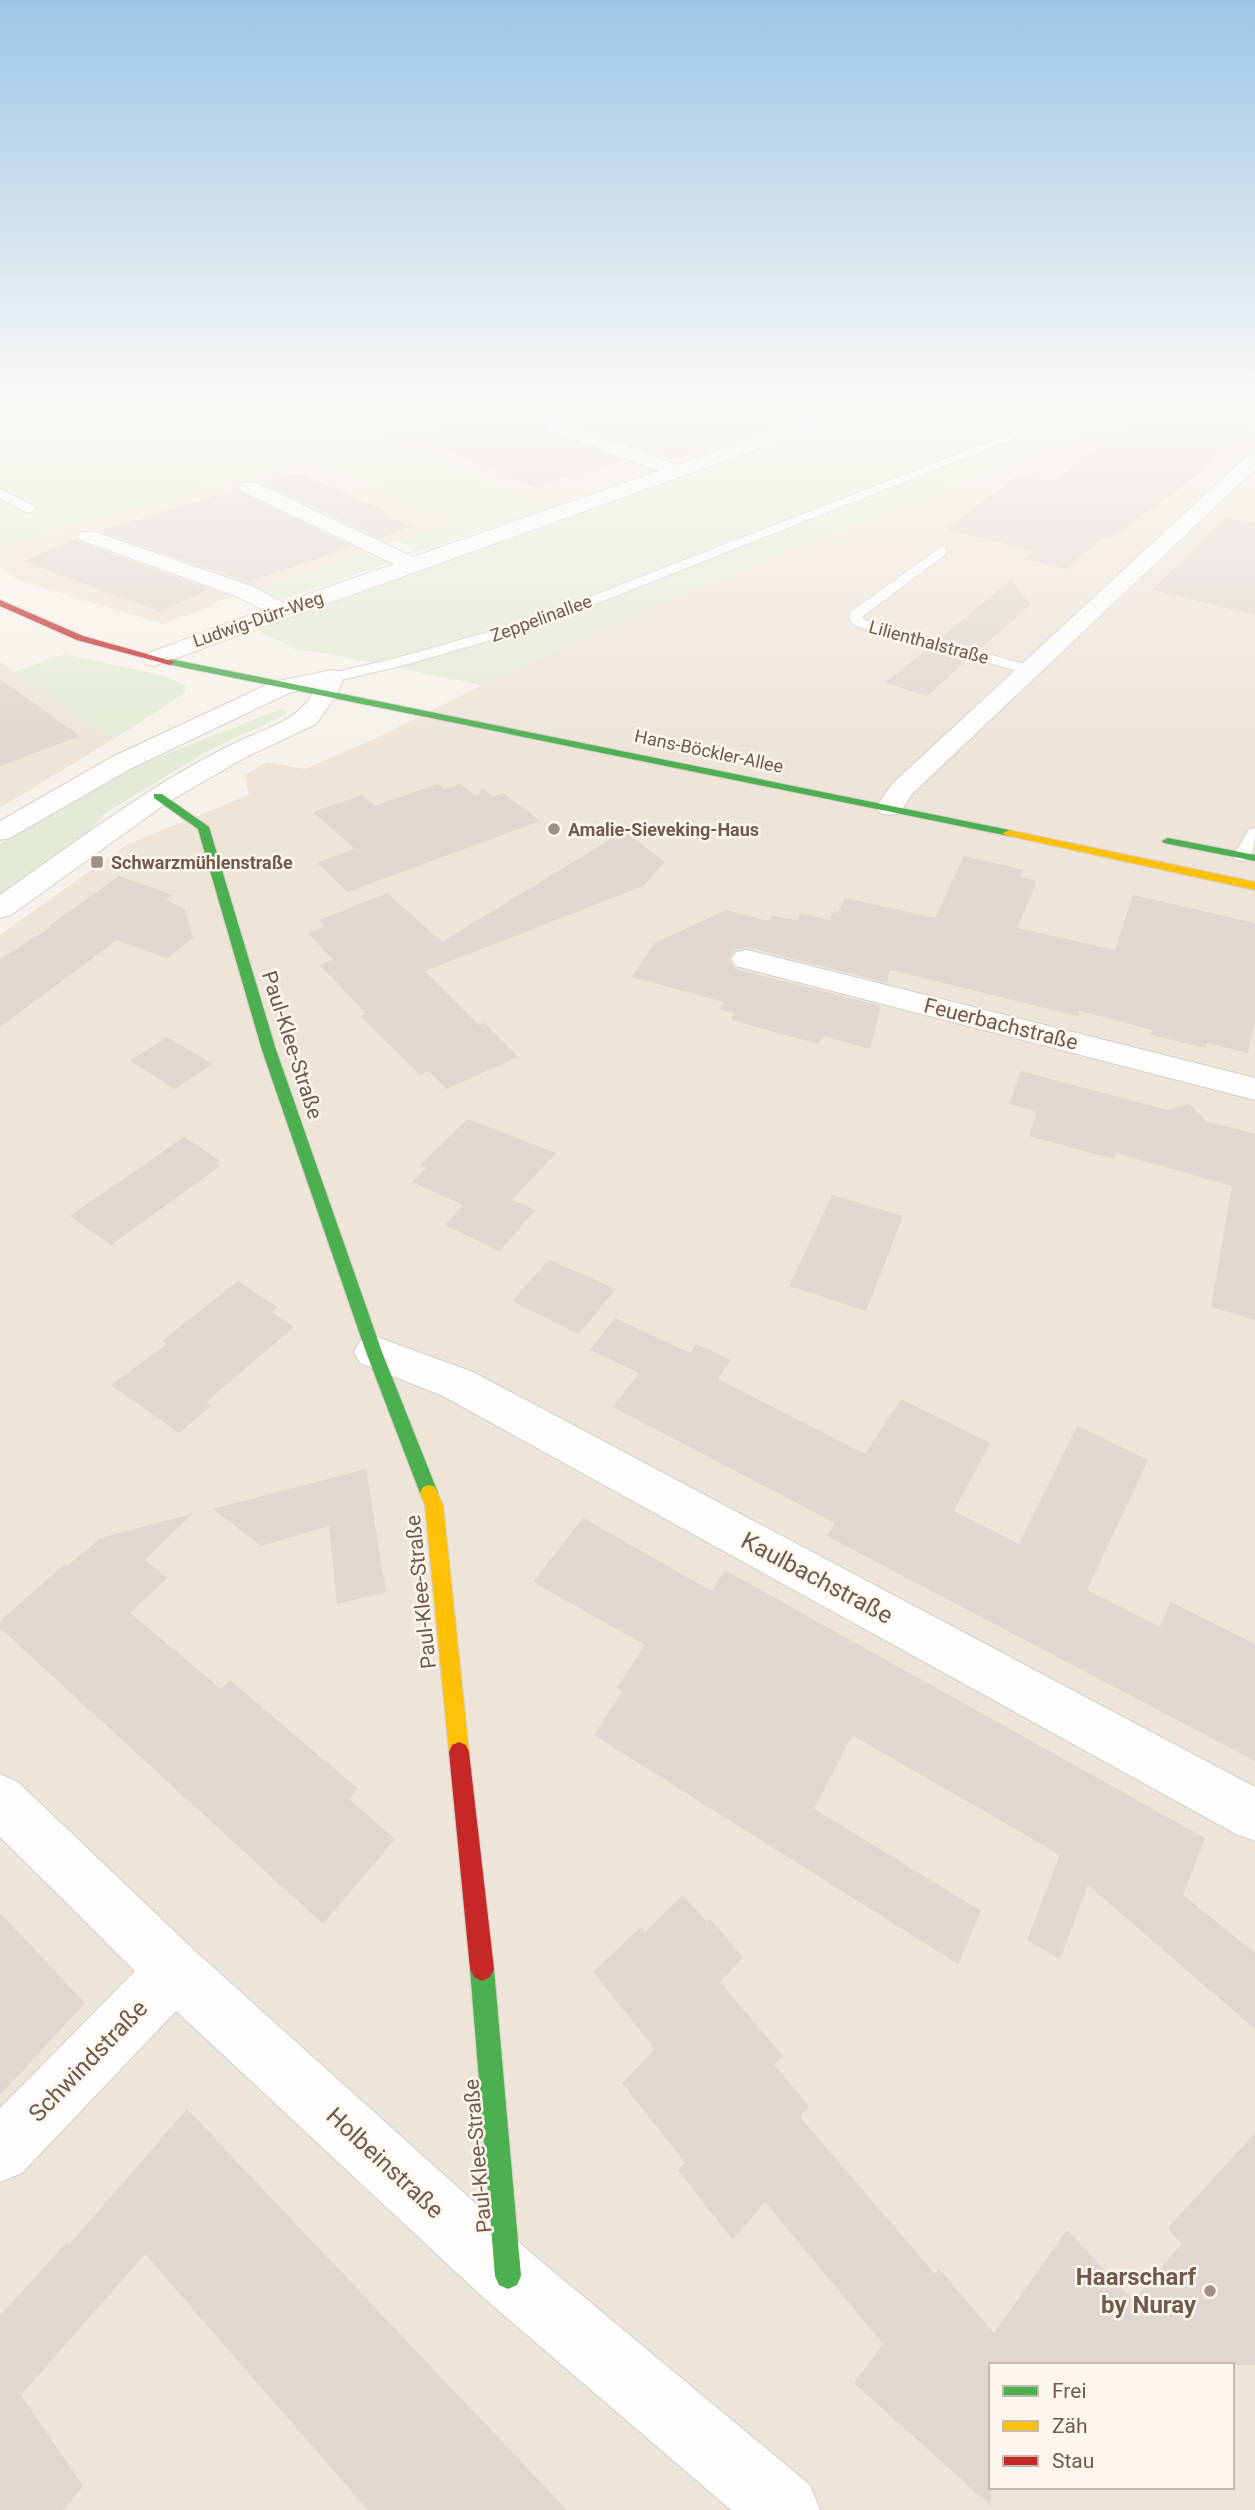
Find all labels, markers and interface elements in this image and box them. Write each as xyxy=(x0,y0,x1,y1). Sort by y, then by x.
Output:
street label: Ludwig-Dürr-Weg xyxy=(190,587,326,651)
street label: Zeppelinallee xyxy=(487,590,595,646)
street label: Lilienthalstraße xyxy=(867,616,991,668)
street label: Hans-Böckler-Allee xyxy=(633,725,785,777)
place label: Amalie-Sieveking-Haus xyxy=(568,819,759,840)
marker: Amalie-Sieveking-Haus xyxy=(546,821,562,837)
place label: Schwarzmühlenstraße xyxy=(111,852,293,873)
marker: Schwarzmühlenstraße xyxy=(89,854,105,870)
street label: Paul-Klee-Straße xyxy=(257,968,327,1122)
street label: Feuerbachstraße xyxy=(922,993,1080,1055)
street label: Paul-Klee-Straße xyxy=(401,1514,441,1670)
street label: Kaulbachstraße xyxy=(737,1526,897,1630)
street label: Schwindstraße xyxy=(23,1994,153,2128)
street label: Paul-Klee-Straße xyxy=(459,2078,497,2234)
street label: Holbeinstraße xyxy=(321,2102,449,2224)
place label: Haarscharf by Nuray xyxy=(1076,2263,1197,2319)
marker: Haarscharf by Nuray xyxy=(1202,2283,1218,2299)
legend xyxy=(989,2363,1234,2489)
text: Frei xyxy=(1052,2379,1087,2403)
text: Zäh xyxy=(1052,2414,1088,2438)
text: Stau xyxy=(1052,2449,1094,2473)

